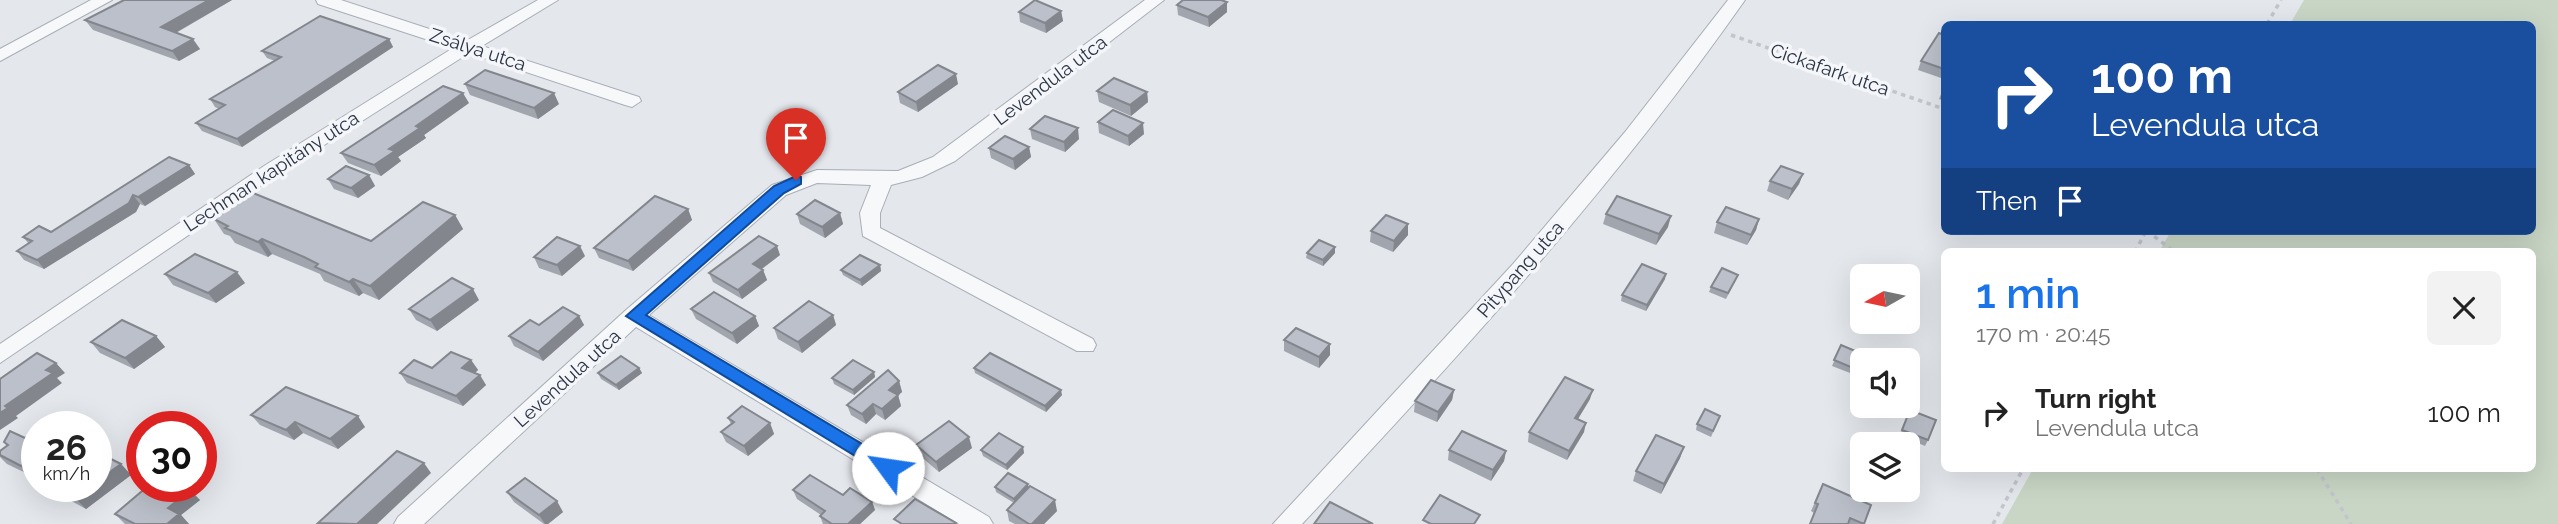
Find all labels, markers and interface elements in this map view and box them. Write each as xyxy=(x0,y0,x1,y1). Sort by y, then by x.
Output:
street label: Zsálya utca xyxy=(427,23,529,75)
street label: Levendula utca xyxy=(989,30,1111,130)
street label: Cickafark utca xyxy=(1768,38,1892,100)
text: 100 m xyxy=(2091,47,2233,104)
icon: right xyxy=(1976,49,2067,140)
street label: Lechman kapitány utca xyxy=(179,106,363,236)
text: Levendula utca xyxy=(2091,106,2319,143)
pin xyxy=(766,108,826,180)
icon: arrive xyxy=(777,119,815,157)
icon: arrive xyxy=(2051,182,2089,220)
text: Then xyxy=(1976,186,2037,216)
street label: Pitypang utca xyxy=(1472,216,1568,322)
north arrow xyxy=(1850,264,1920,334)
map controls xyxy=(1850,264,1920,502)
text: 1 min xyxy=(1976,269,2080,318)
button: close xyxy=(2427,271,2501,345)
text: 170 m · 20:45 xyxy=(1976,320,2111,347)
street label: Levendula utca xyxy=(509,324,625,432)
button: sound xyxy=(1850,348,1920,418)
text: Turn right xyxy=(2035,384,2156,414)
icon: right xyxy=(1976,394,2014,432)
text: 100 m xyxy=(2428,398,2501,428)
speed limit sign: 30 xyxy=(126,411,217,502)
text: Levendula utca xyxy=(2035,414,2199,441)
text: 26 xyxy=(46,427,87,468)
position arrow xyxy=(851,431,925,505)
button: layers xyxy=(1850,432,1920,502)
text: km/h xyxy=(43,463,90,484)

